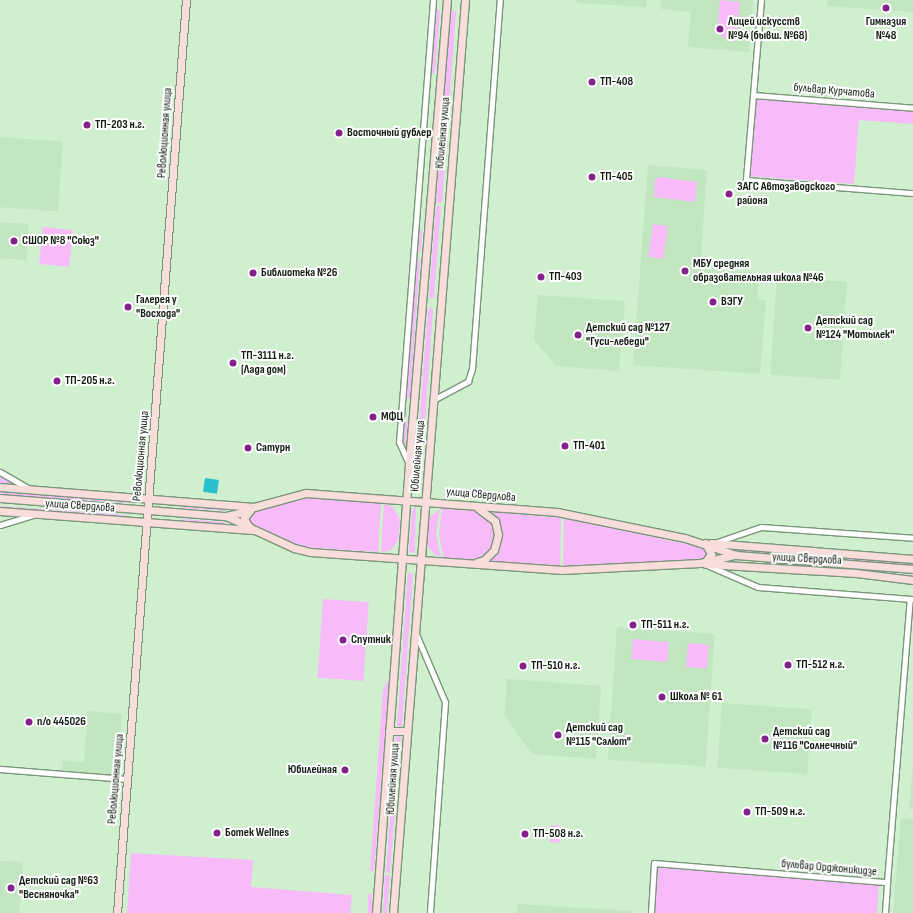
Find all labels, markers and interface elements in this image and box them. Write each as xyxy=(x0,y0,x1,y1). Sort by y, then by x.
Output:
marker: Гимназия №48 xyxy=(881,3,891,13)
place label: Лицей искусств №94 (бывш. №68) xyxy=(728,15,807,43)
place label: Гимназия №48 xyxy=(866,15,906,43)
marker: Лицей искусств №94 (бывш. №68) xyxy=(715,24,725,34)
place label: ТП-408 xyxy=(600,75,633,89)
marker: ТП-408 xyxy=(587,77,597,87)
street label: бульвар Курчатова xyxy=(793,80,875,102)
street label: Революционная улица xyxy=(155,87,175,179)
street label: Юбилейная улица xyxy=(433,97,453,169)
place label: ТП-203 н.г. xyxy=(95,118,145,132)
marker: ТП-203 н.г. xyxy=(82,120,92,130)
place label: Восточный дублер xyxy=(347,126,431,140)
marker: Восточный дублер xyxy=(334,128,344,138)
place label: ТП-405 xyxy=(600,170,633,184)
marker: ТП-405 xyxy=(587,172,597,182)
place label: ЗАГС Автозаводского района xyxy=(737,180,835,208)
marker: ЗАГС Автозаводского района xyxy=(724,189,734,199)
place label: СШОР №8 "Союз" xyxy=(22,234,99,248)
marker: СШОР №8 "Союз" xyxy=(9,236,19,246)
place label: МБУ средняя образовательная школа №46 xyxy=(693,257,824,285)
place label: Библиотека №26 xyxy=(261,266,337,280)
marker: МБУ средняя образовательная школа №46 xyxy=(680,266,690,276)
marker: Библиотека №26 xyxy=(248,268,258,278)
place label: ТП-403 xyxy=(549,270,582,284)
marker: ТП-403 xyxy=(536,272,546,282)
place label: Галерея у "Восхода" xyxy=(136,293,180,321)
place label: ВЭГУ xyxy=(721,295,743,309)
marker: ВЭГУ xyxy=(708,297,718,307)
marker: Галерея у "Восхода" xyxy=(123,302,133,312)
place label: Детский сад №124 "Мотылек" xyxy=(816,314,894,342)
place label: Детский сад №127 "Гуси-лебеди" xyxy=(586,321,670,349)
marker: Детский сад №124 "Мотылек" xyxy=(803,323,813,333)
marker: Детский сад №127 "Гуси-лебеди" xyxy=(573,330,583,340)
place label: ТП-3111 н.г. (Лада дом) xyxy=(241,349,294,377)
marker: ТП-3111 н.г. (Лада дом) xyxy=(228,358,238,368)
place label: ТП-205 н.г. xyxy=(65,374,115,388)
marker: ТП-205 н.г. xyxy=(52,376,62,386)
street label: Революционная улица xyxy=(130,410,152,502)
place label: МФЦ xyxy=(381,410,403,424)
marker: МФЦ xyxy=(368,412,378,422)
street label: Юбилейная улица xyxy=(408,420,428,492)
place label: ТП-401 xyxy=(573,439,605,453)
place label: Сатурн xyxy=(256,441,290,455)
marker: ТП-401 xyxy=(560,441,570,451)
marker: Сатурн xyxy=(243,443,253,453)
street label: улица Свердлова xyxy=(446,485,516,505)
street label: улица Свердлова xyxy=(45,496,115,516)
street label: улица Свердлова xyxy=(772,550,842,568)
place label: ТП-511 н.г. xyxy=(641,618,689,632)
marker: ТП-511 н.г. xyxy=(628,620,638,630)
place label: Спутник xyxy=(351,633,391,647)
marker: Спутник xyxy=(338,635,348,645)
place label: ТП-512 н.г. xyxy=(796,658,845,672)
place label: ТП-510 н.г. xyxy=(531,659,580,673)
marker: ТП-512 н.г. xyxy=(783,660,793,670)
marker: ТП-510 н.г. xyxy=(518,661,528,671)
place label: Школа № 61 xyxy=(670,690,722,704)
marker: Школа № 61 xyxy=(657,692,667,702)
place label: п/о 445026 xyxy=(37,715,86,729)
marker: п/о 445026 xyxy=(24,717,34,727)
place label: Детский сад №115 "Салют" xyxy=(566,721,631,749)
place label: Детский сад №116 "Солнечный" xyxy=(773,725,857,753)
marker: Детский сад №115 "Салют" xyxy=(553,730,563,740)
street label: Революционная улица xyxy=(105,733,127,825)
marker: Детский сад №116 "Солнечный" xyxy=(760,734,770,744)
street label: Юбилейная улица xyxy=(383,743,403,815)
place label: Юбилейная xyxy=(288,763,337,777)
marker: Юбилейная xyxy=(340,765,350,775)
place label: ТП-509 н.г. xyxy=(755,805,805,819)
marker: ТП-509 н.г. xyxy=(742,807,752,817)
place label: Ботек Wellnes xyxy=(225,826,289,840)
place label: ТП-508 н.г. xyxy=(533,827,583,841)
marker: Ботек Wellnes xyxy=(212,828,222,838)
marker: ТП-508 н.г. xyxy=(520,829,530,839)
street label: бульвар Орджоникидзе xyxy=(781,857,877,879)
place label: Детский сад №63 "Весняночка" xyxy=(19,874,98,902)
marker: Детский сад №63 "Весняночка" xyxy=(6,883,16,893)

